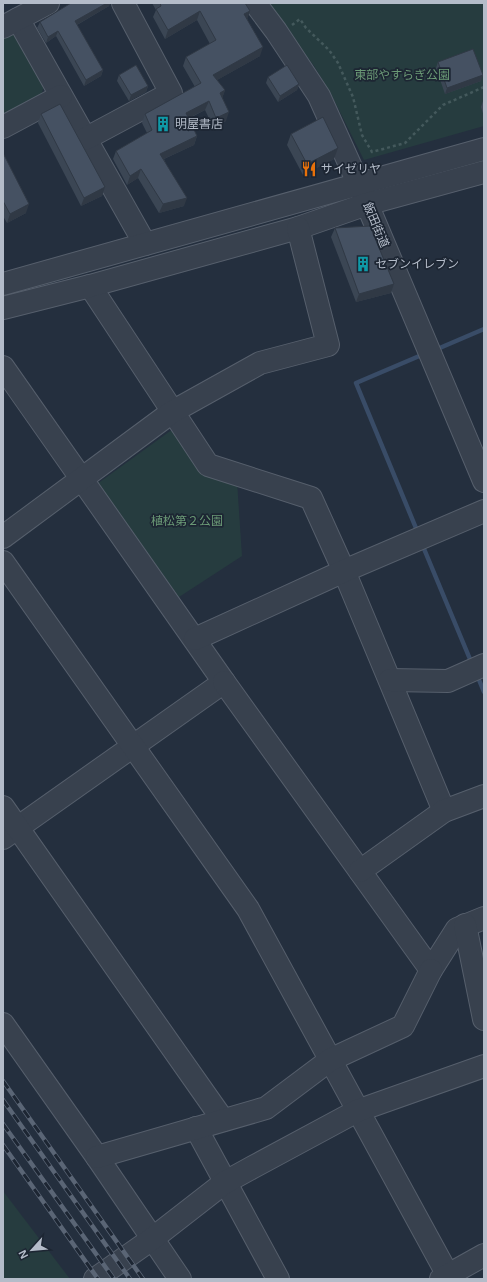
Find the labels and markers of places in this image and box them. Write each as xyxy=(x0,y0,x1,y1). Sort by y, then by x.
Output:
building icon: 明屋書店 xyxy=(154,115,172,133)
place label: 明屋書店 xyxy=(175,117,223,131)
restaurant icon: サイゼリヤ xyxy=(300,160,318,178)
place label: サイゼリヤ xyxy=(321,162,381,176)
building icon: セブンイレブン xyxy=(354,255,372,273)
place label: セブンイレブン xyxy=(375,257,459,271)

